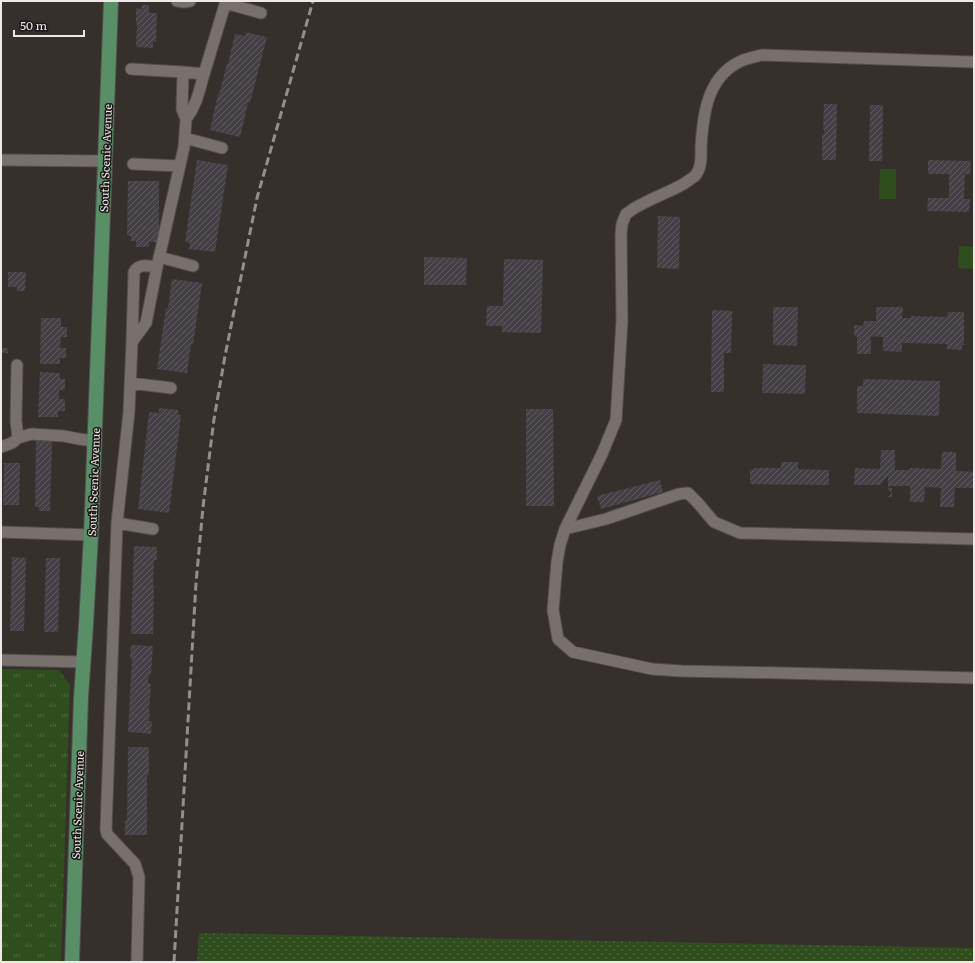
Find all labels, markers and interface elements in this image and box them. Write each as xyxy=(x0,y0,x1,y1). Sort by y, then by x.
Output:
scale bar xyxy=(14,12,84,38)
text: 50 m xyxy=(20,16,47,34)
street label: South Scenic Avenue xyxy=(95,103,115,212)
street label: South Scenic Avenue xyxy=(83,427,103,536)
street label: South Scenic Avenue xyxy=(67,750,87,859)

